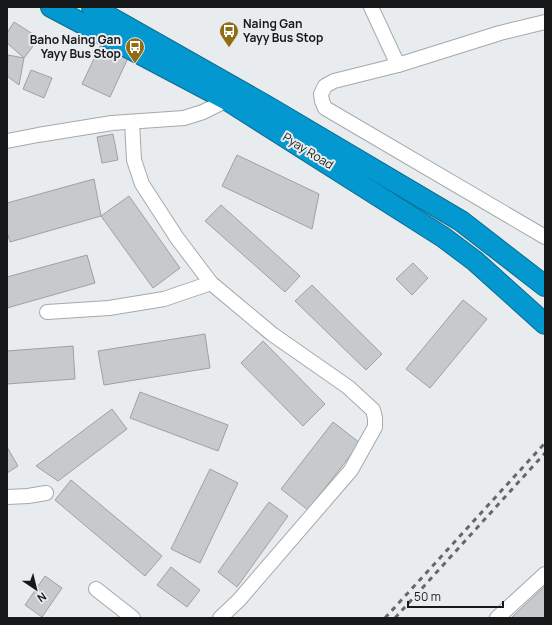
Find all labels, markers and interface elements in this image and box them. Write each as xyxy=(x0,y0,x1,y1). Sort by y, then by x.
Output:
place label: Naing Gan Yayy Bus Stop xyxy=(243,15,323,46)
bus stop icon: Naing Gan Yayy Bus Stop xyxy=(218,20,240,48)
place label: Baho Naing Gan Yayy Bus Stop xyxy=(30,31,121,62)
bus stop icon: Baho Naing Gan Yayy Bus Stop xyxy=(124,36,146,64)
street label: Pyay Road xyxy=(280,128,337,173)
north arrow xyxy=(16,569,56,609)
scale bar xyxy=(408,583,503,609)
text: 50 m xyxy=(414,588,441,605)
text: N xyxy=(34,589,50,606)

